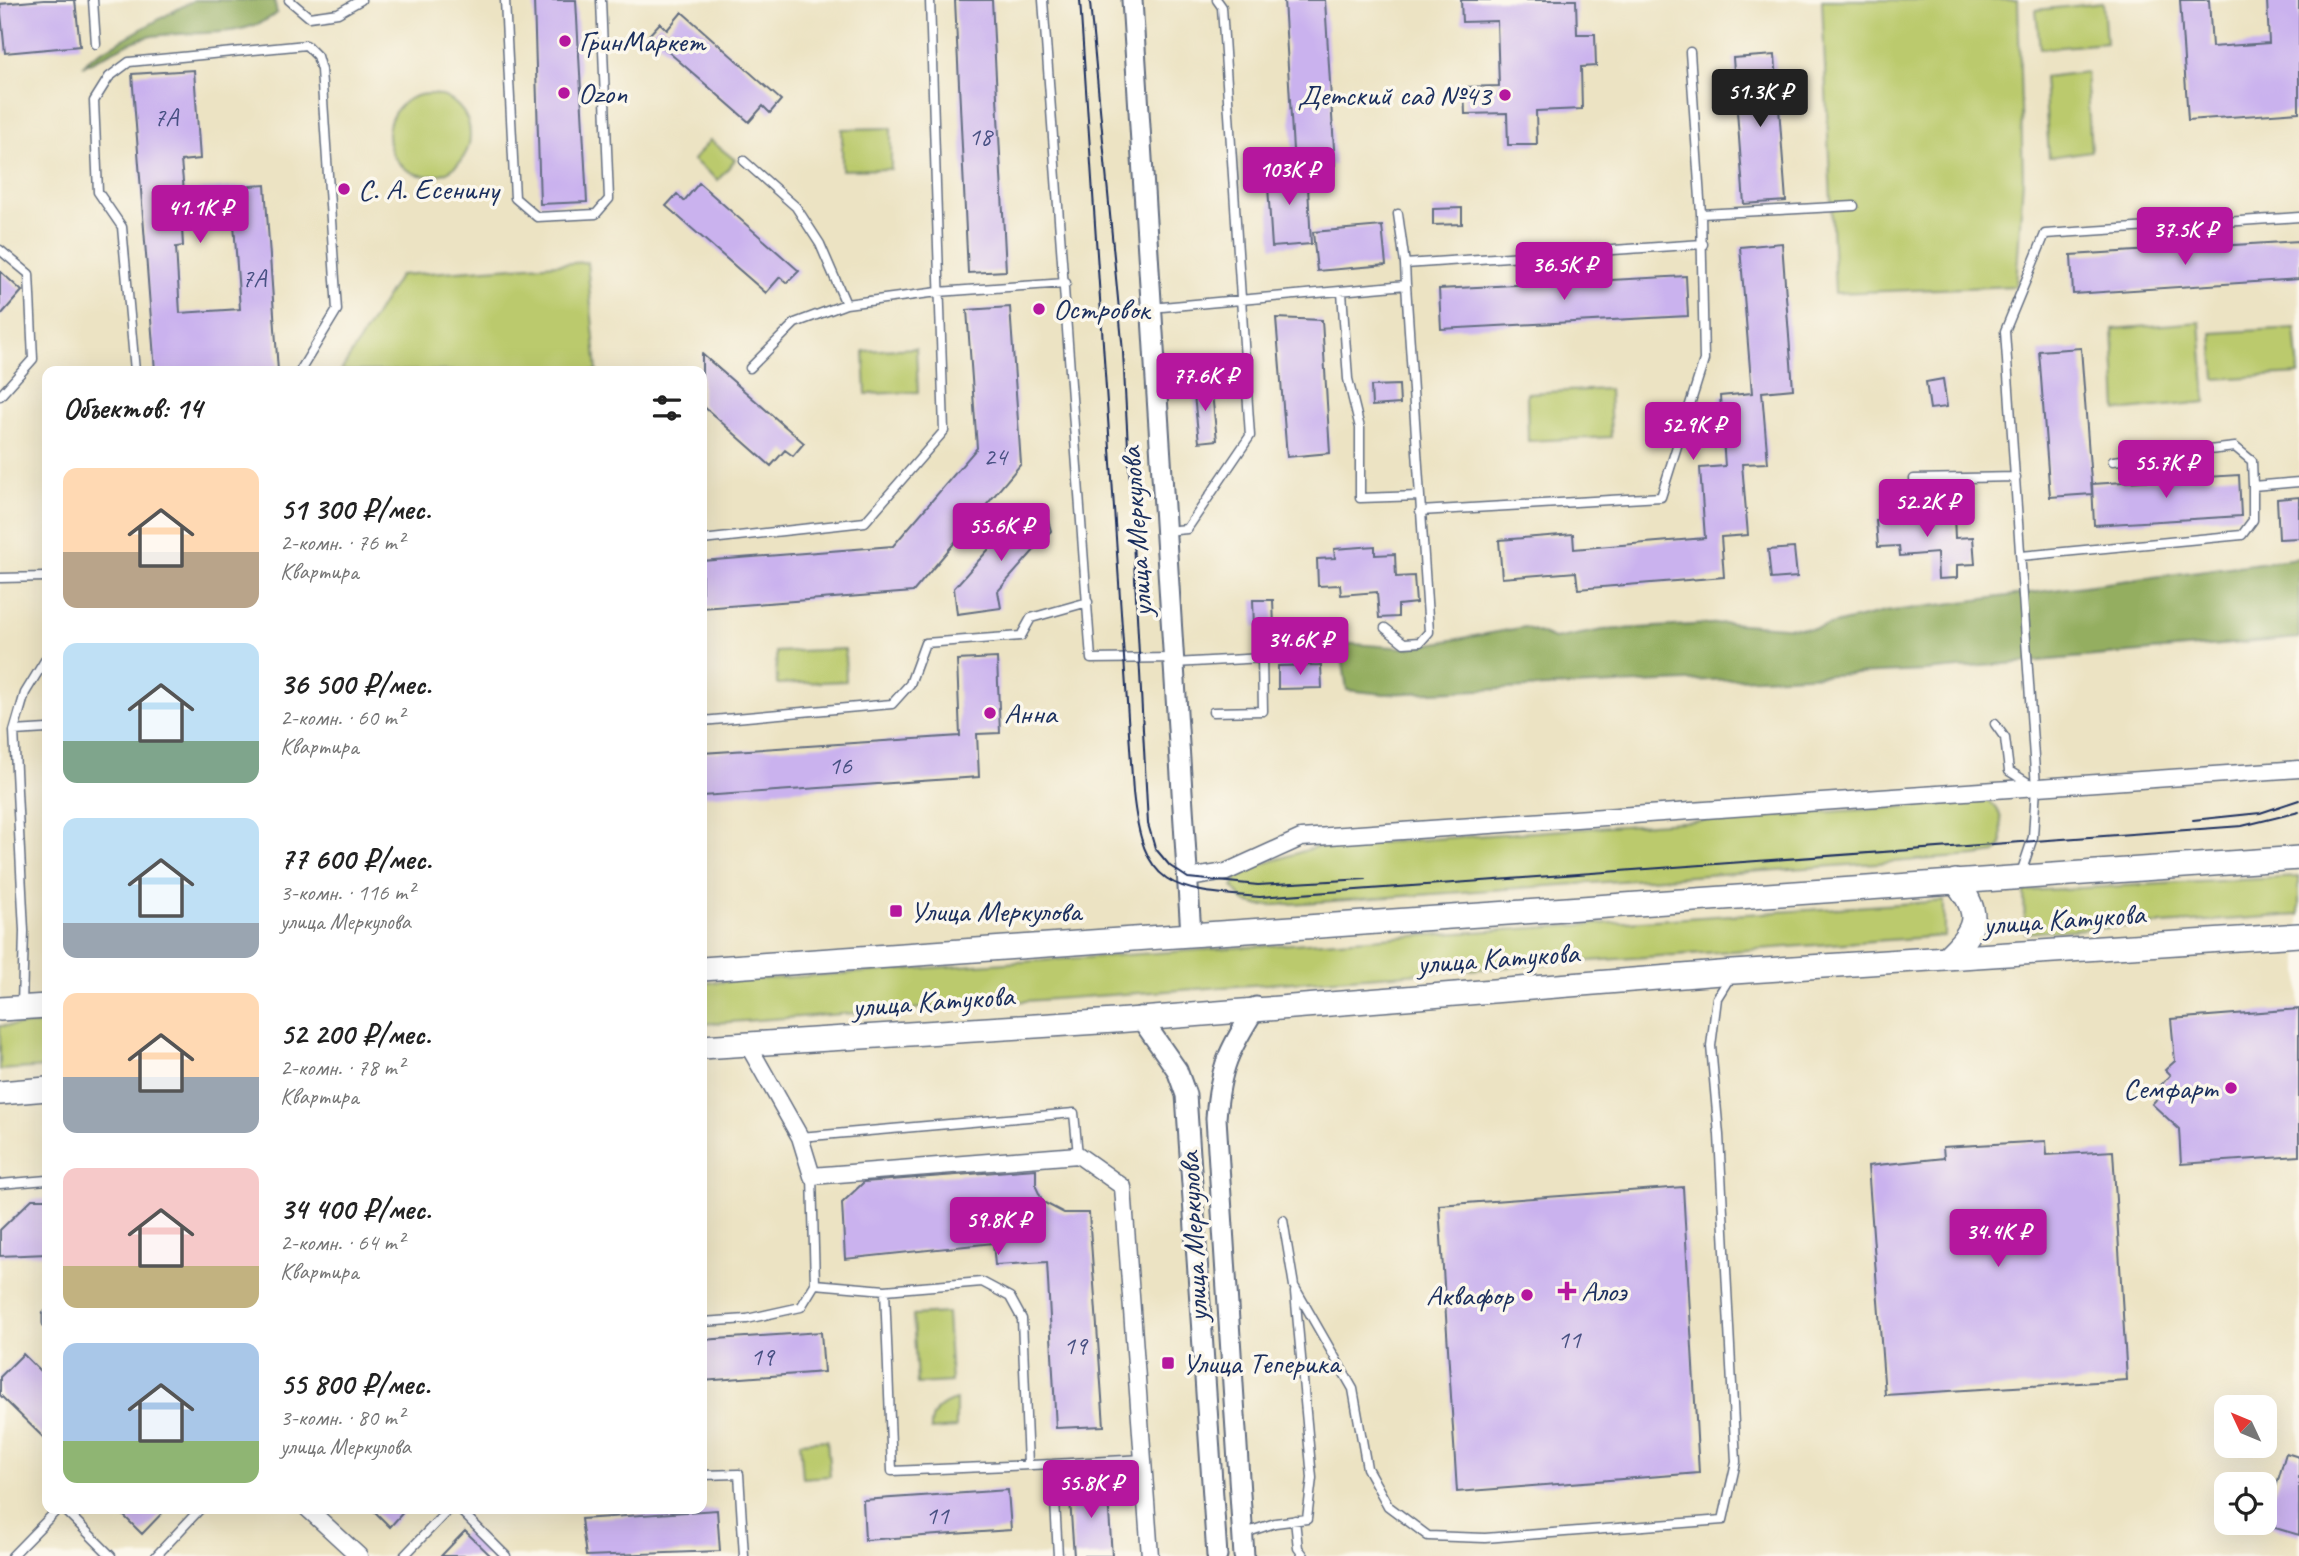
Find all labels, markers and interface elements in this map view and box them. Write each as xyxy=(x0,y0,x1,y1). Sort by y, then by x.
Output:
place label: ГринМаркет xyxy=(579,22,707,60)
marker: ГринМаркет xyxy=(557,33,573,49)
pin: 51.3K ₽ xyxy=(1695,69,1825,129)
place label: Ozon xyxy=(578,74,628,112)
place label: Детский сад №43 xyxy=(1297,76,1493,114)
text: 51.3K ₽ xyxy=(1728,77,1792,106)
marker: Ozon xyxy=(556,85,572,101)
marker: Детский сад №43 xyxy=(1497,87,1513,103)
house number: 7А xyxy=(154,101,180,134)
house number: 18 xyxy=(968,120,994,153)
pin: 103K ₽ xyxy=(1232,148,1346,207)
text: 103K ₽ xyxy=(1259,155,1319,184)
place label: С. А. Есенину xyxy=(358,170,502,208)
marker: С. А. Есенину xyxy=(336,181,352,197)
pin: 41.1K ₽ xyxy=(135,186,265,245)
text: 41.1K ₽ xyxy=(168,193,232,222)
pin: 37.5K ₽ xyxy=(2120,208,2250,267)
text: 37.5K ₽ xyxy=(2153,215,2217,244)
pin: 36.5K ₽ xyxy=(1499,243,1629,302)
text: 36.5K ₽ xyxy=(1532,250,1596,279)
house number: 7А xyxy=(242,262,268,295)
place label: Островок xyxy=(1053,290,1151,328)
marker: Островок xyxy=(1031,301,1047,317)
pin: 77.6K ₽ xyxy=(1140,354,1270,413)
text: 77.6K ₽ xyxy=(1172,361,1238,390)
text: Объектов: 14 xyxy=(63,389,202,427)
icon: filters xyxy=(648,389,686,427)
pin: 52.9K ₽ xyxy=(1628,402,1758,462)
text: 52.9K ₽ xyxy=(1661,410,1725,439)
house number: 24 xyxy=(983,440,1009,473)
pin: 55.7K ₽ xyxy=(2101,440,2231,500)
street label: улица Меркулова xyxy=(1111,444,1161,620)
text: 55.7K ₽ xyxy=(2134,448,2198,477)
pin: 52.2K ₽ xyxy=(1862,480,1992,539)
text: 52.2K ₽ xyxy=(1895,487,1959,516)
text: 51 300 ₽/мес. xyxy=(280,490,431,528)
icon: home xyxy=(119,496,203,580)
pin: 55.6K ₽ xyxy=(936,504,1066,563)
text: 55.6K ₽ xyxy=(969,511,1033,540)
text: 2-комн. · 76 m² xyxy=(280,528,404,557)
text: Квартира xyxy=(280,557,358,586)
pin: 34.6K ₽ xyxy=(1235,618,1365,677)
text: 34.6K ₽ xyxy=(1267,625,1333,654)
text: 36 500 ₽/мес. xyxy=(280,665,431,703)
icon: home xyxy=(119,671,203,755)
place label: Анна xyxy=(1004,694,1058,732)
text: 2-комн. · 60 m² xyxy=(280,703,404,732)
marker: Анна xyxy=(982,705,998,721)
text: Квартира xyxy=(280,732,358,761)
house number: 16 xyxy=(828,749,853,782)
text: 77 600 ₽/мес. xyxy=(280,840,431,878)
icon: home xyxy=(119,846,203,930)
text: 3-комн. · 116 m² xyxy=(280,878,414,907)
place label: Улица Меркулова xyxy=(910,892,1084,930)
street label: улица Катукова xyxy=(1980,894,2148,944)
marker: Улица Меркулова xyxy=(888,903,904,919)
text: улица Меркулова xyxy=(280,907,411,936)
street label: улица Катукова xyxy=(1414,933,1582,983)
street label: улица Катукова xyxy=(849,976,1017,1026)
text: 52 200 ₽/мес. xyxy=(280,1015,431,1053)
icon: home xyxy=(119,1021,203,1105)
text: 2-комн. · 78 m² xyxy=(280,1053,404,1082)
place label: Семфарт xyxy=(2123,1069,2220,1107)
marker: Семфарт xyxy=(2223,1080,2239,1096)
text: Квартира xyxy=(280,1082,358,1111)
street label: улица Меркулова xyxy=(1169,1149,1217,1325)
text: 34 400 ₽/мес. xyxy=(280,1190,431,1228)
icon: home xyxy=(119,1196,203,1280)
pin: 59.8K ₽ xyxy=(933,1198,1063,1257)
text: 59.8K ₽ xyxy=(966,1205,1030,1234)
pin: 34.4K ₽ xyxy=(1933,1210,2063,1269)
text: 34.4K ₽ xyxy=(1966,1217,2030,1246)
text: 2-комн. · 64 m² xyxy=(280,1228,404,1257)
text: Квартира xyxy=(280,1257,358,1286)
place label: Алоэ xyxy=(1581,1272,1628,1310)
place label: Аквафор xyxy=(1426,1276,1515,1314)
marker: Алоэ xyxy=(1559,1283,1575,1299)
marker: Аквафор xyxy=(1519,1287,1535,1303)
house number: 11 xyxy=(1557,1323,1582,1356)
house number: 19 xyxy=(1063,1329,1089,1362)
house number: 19 xyxy=(750,1340,776,1373)
place label: Улица Теперика xyxy=(1182,1344,1342,1382)
marker: Улица Теперика xyxy=(1160,1355,1176,1371)
text: 55 800 ₽/мес. xyxy=(280,1365,430,1403)
icon: home xyxy=(119,1371,203,1455)
north arrow xyxy=(2214,1395,2277,1458)
map controls xyxy=(2214,1395,2277,1535)
text: 3-комн. · 80 m² xyxy=(280,1403,404,1432)
text: улица Меркулова xyxy=(280,1432,411,1461)
pin: 55.8K ₽ xyxy=(1026,1460,1156,1520)
text: 55.8K ₽ xyxy=(1059,1468,1123,1497)
button: locate xyxy=(2214,1472,2277,1535)
house number: 11 xyxy=(925,1499,950,1532)

